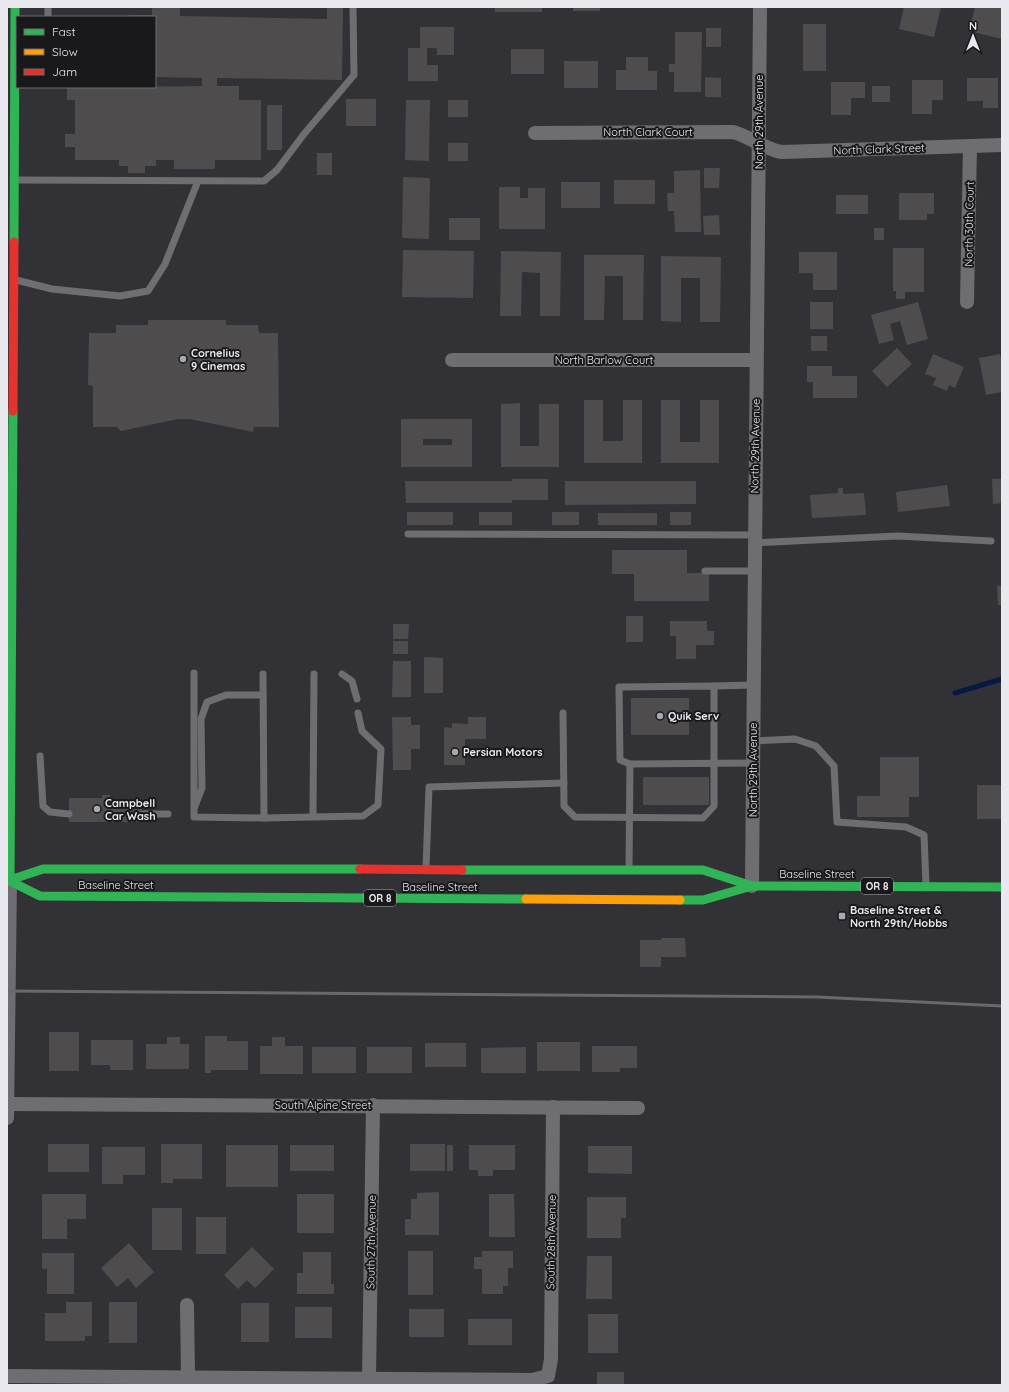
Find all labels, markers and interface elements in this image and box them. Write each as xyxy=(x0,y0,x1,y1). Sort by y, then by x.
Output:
legend xyxy=(16,16,156,88)
north arrow xyxy=(953,16,993,56)
text: N xyxy=(969,19,977,33)
text: Fast xyxy=(52,24,76,39)
text: Slow xyxy=(52,44,78,59)
text: Jam xyxy=(52,64,77,79)
street label: North 29th Avenue xyxy=(752,75,766,169)
street label: North Clark Court xyxy=(603,125,693,139)
street label: North Clark Street xyxy=(833,140,925,158)
street label: North 30th Court xyxy=(961,181,977,267)
place label: Cornelius 9 Cinemas xyxy=(191,346,245,373)
street label: North Barlow Court xyxy=(555,353,653,367)
marker: Cornelius 9 Cinemas xyxy=(178,354,188,364)
street label: North 29th Avenue xyxy=(747,399,763,493)
place label: Quik Serv xyxy=(668,709,719,723)
marker: Quik Serv xyxy=(655,711,665,721)
street label: North 29th Avenue xyxy=(746,723,760,817)
place label: Persian Motors xyxy=(463,745,543,759)
marker: Persian Motors xyxy=(450,747,460,757)
place label: Campbell Car Wash xyxy=(105,796,156,823)
marker: Campbell Car Wash xyxy=(92,804,102,814)
street label: Baseline Street xyxy=(779,867,855,881)
street label: Baseline Street xyxy=(78,878,154,892)
road number: OR 8 xyxy=(861,878,893,894)
street label: Baseline Street xyxy=(402,880,478,894)
road number: OR 8 xyxy=(364,890,396,906)
place label: Baseline Street & North 29th/Hobbs xyxy=(850,903,947,930)
marker: Baseline Street & North 29th/Hobbs xyxy=(837,911,847,921)
street label: South Alpine Street xyxy=(275,1098,371,1112)
street label: South 27th Avenue xyxy=(363,1195,379,1289)
street label: South 28th Avenue xyxy=(543,1195,559,1289)

